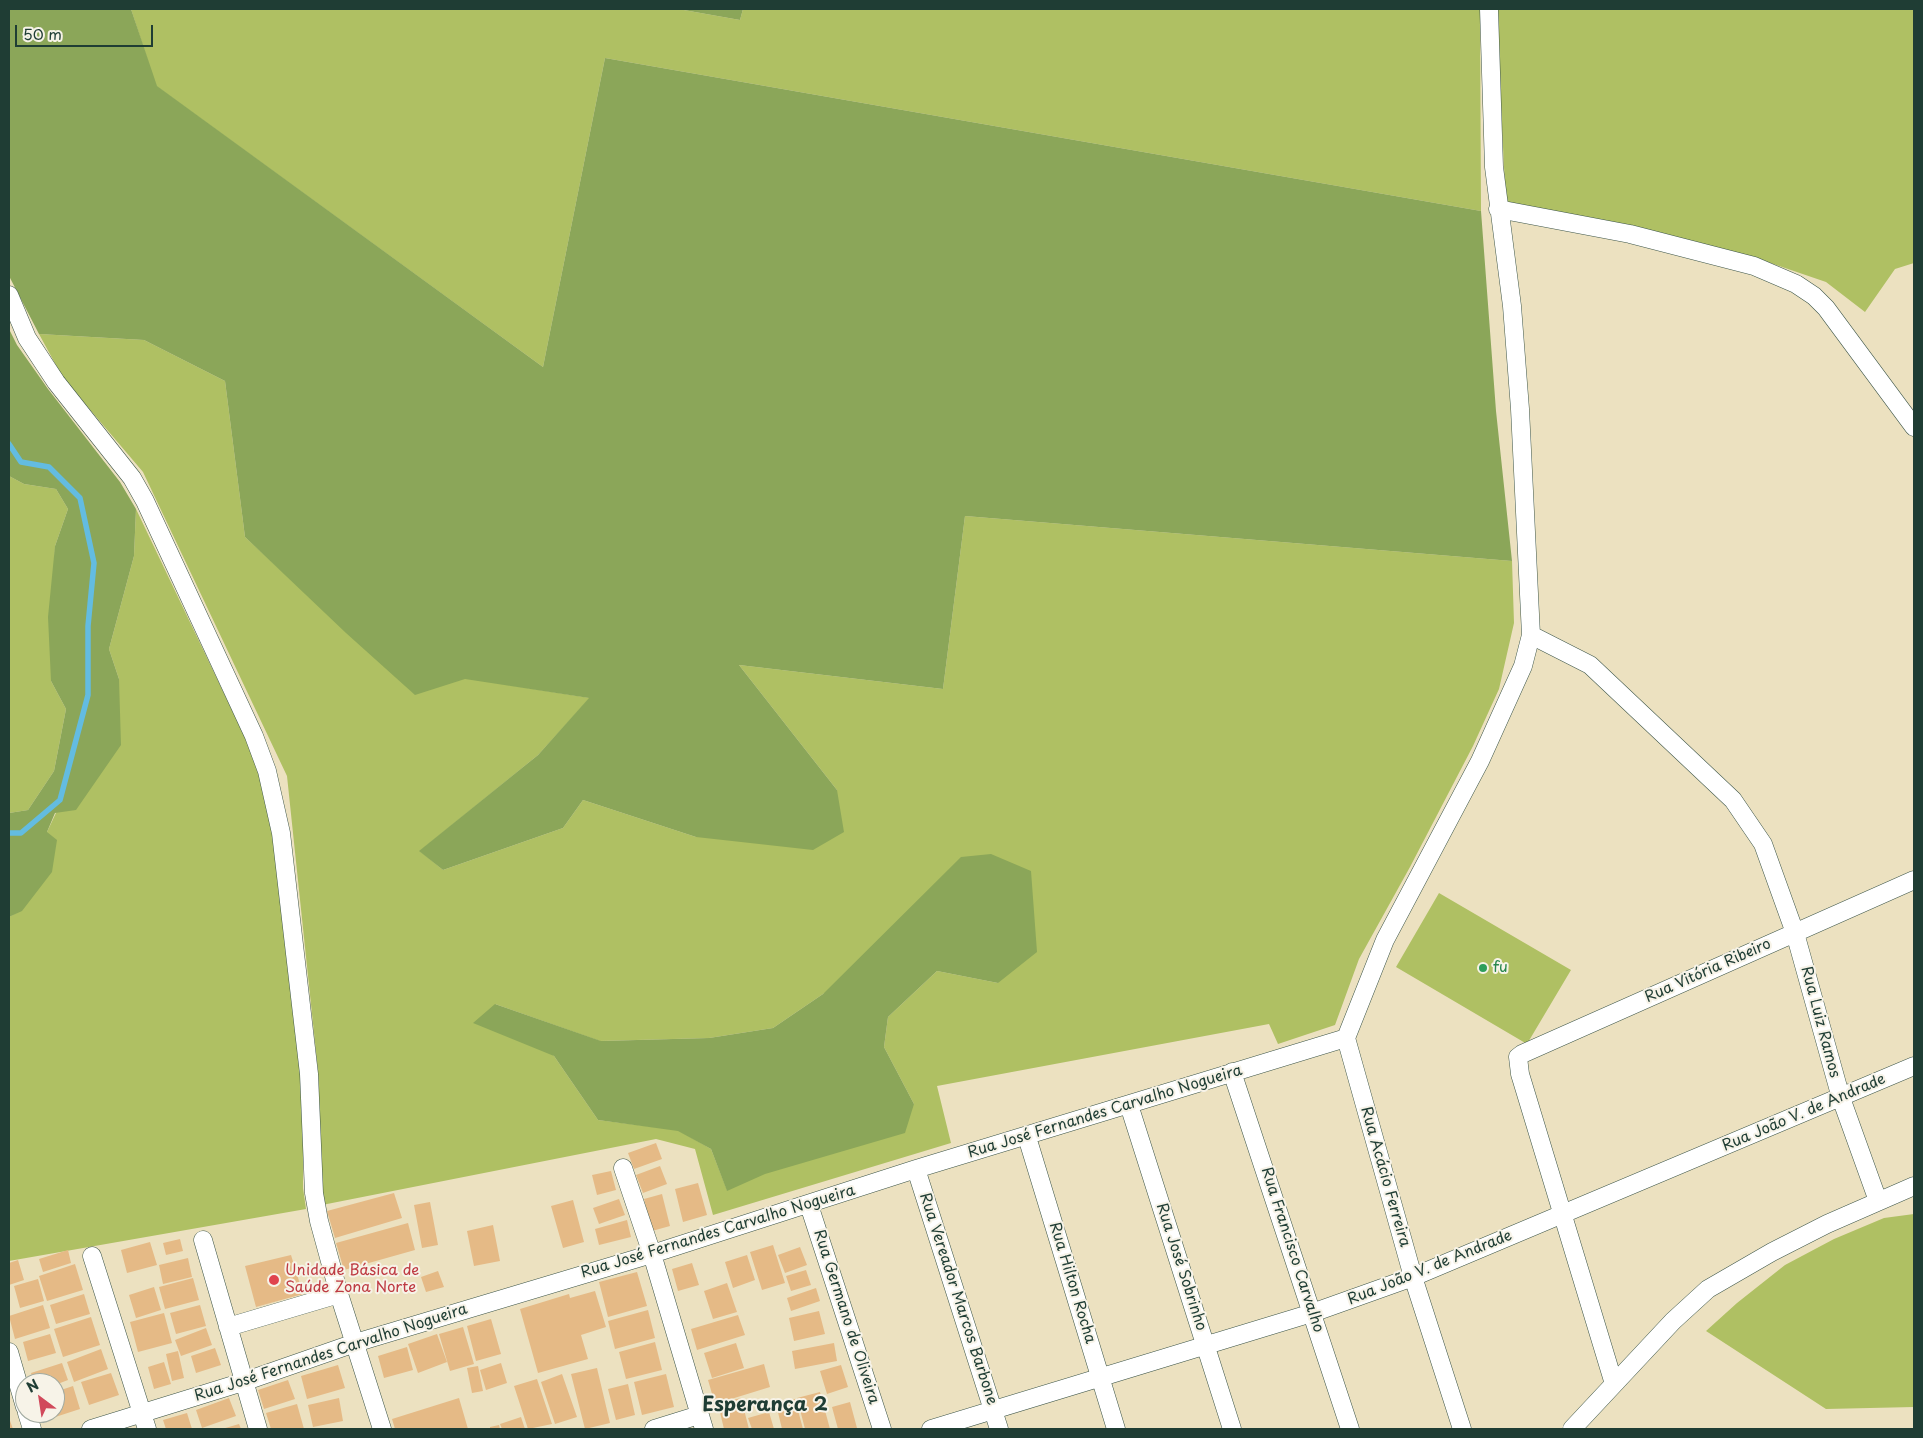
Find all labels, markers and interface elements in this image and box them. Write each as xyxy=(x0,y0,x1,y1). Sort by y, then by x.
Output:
scale bar xyxy=(18,15,155,47)
text: 50 m xyxy=(23,22,62,45)
street label: Rua Vitória Ribeiro xyxy=(1642,935,1774,1007)
place label: fu xyxy=(1493,959,1508,977)
marker: fu xyxy=(1477,962,1489,974)
street label: Rua Luiz Ramos xyxy=(1796,964,1844,1080)
street label: Rua José Fernandes Carvalho Nogueira xyxy=(966,1062,1244,1162)
street label: Rua João V. de Andrade xyxy=(1720,1070,1888,1156)
street label: Rua Acácio Ferreira xyxy=(1356,1105,1414,1249)
street label: Rua Francisco Carvalho xyxy=(1257,1165,1327,1335)
street label: Rua José Fernandes Carvalho Nogueira xyxy=(579,1182,857,1282)
street label: Rua Vereador Marcos Barbone xyxy=(915,1191,1001,1407)
street label: Rua José Sobrinho xyxy=(1152,1201,1210,1333)
street label: Rua Hilton Rocha xyxy=(1045,1220,1099,1346)
street label: Rua Germano de Oliveira xyxy=(809,1227,883,1407)
street label: Rua João V. de Andrade xyxy=(1345,1227,1515,1309)
place label: Unidade Básica de Saúde Zona Norte xyxy=(285,1262,419,1297)
marker: Unidade Básica de Saúde Zona Norte xyxy=(267,1273,281,1287)
street label: Rua José Fernandes Carvalho Nogueira xyxy=(192,1300,470,1406)
north arrow xyxy=(15,1373,65,1423)
text: N xyxy=(22,1374,43,1397)
district label: Esperança 2 xyxy=(702,1393,828,1417)

